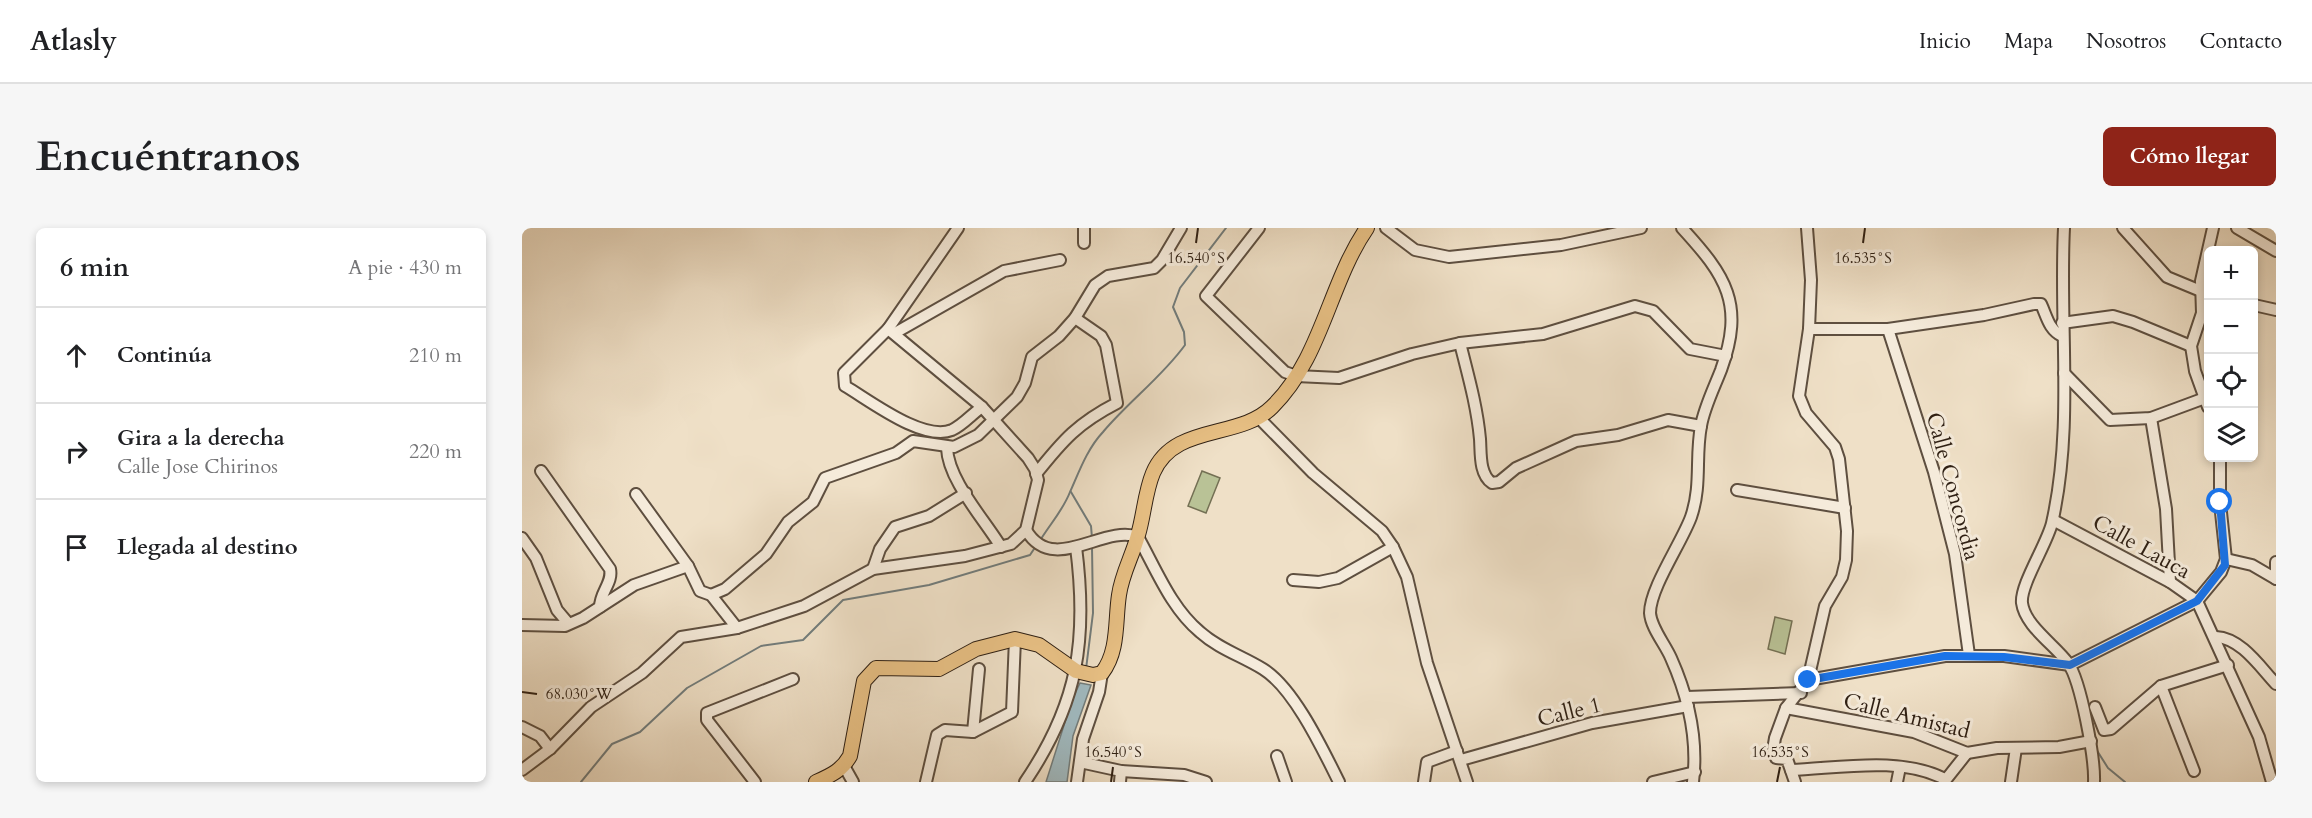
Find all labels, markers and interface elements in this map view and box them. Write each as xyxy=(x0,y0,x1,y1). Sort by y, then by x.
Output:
text: Atlasly xyxy=(30,22,117,60)
text: Inicio xyxy=(1919,27,1971,56)
text: Mapa xyxy=(2004,27,2053,56)
text: Nosotros xyxy=(2086,27,2166,56)
text: Contacto xyxy=(2199,27,2282,56)
button: Cómo llegar xyxy=(2103,127,2276,186)
text: Encuéntranos xyxy=(36,128,301,185)
map controls xyxy=(2204,246,2258,462)
button: + xyxy=(2204,246,2258,300)
text: 16.540°S xyxy=(1167,248,1225,268)
text: 16.535°S xyxy=(1834,248,1892,268)
text: 6 min xyxy=(60,250,129,285)
text: A pie · 430 m xyxy=(348,254,462,281)
button: − xyxy=(2204,300,2258,354)
icon: ahead xyxy=(60,339,93,372)
text: Continúa xyxy=(117,340,212,370)
text: 210 m xyxy=(409,342,462,369)
button: locate xyxy=(2204,354,2258,408)
button: layers xyxy=(2204,408,2258,462)
street label: Calle Concordia xyxy=(1919,409,1987,564)
text: Gira a la derecha xyxy=(117,423,285,453)
icon: right xyxy=(60,435,93,468)
text: 220 m xyxy=(409,438,462,465)
text: Calle Jose Chirinos xyxy=(117,453,278,480)
route start xyxy=(2206,488,2232,514)
street label: Calle Lauca xyxy=(2087,508,2196,586)
icon: arrive xyxy=(60,531,93,564)
text: Llegada al destino xyxy=(117,532,298,562)
route end xyxy=(1794,666,1820,692)
text: 68.030°W xyxy=(546,684,613,704)
street label: Calle Amistad xyxy=(1840,686,1973,746)
street label: Calle 1 xyxy=(1534,690,1604,734)
text: 16.540°S xyxy=(1084,742,1142,762)
text: 16.535°S xyxy=(1751,742,1809,762)

